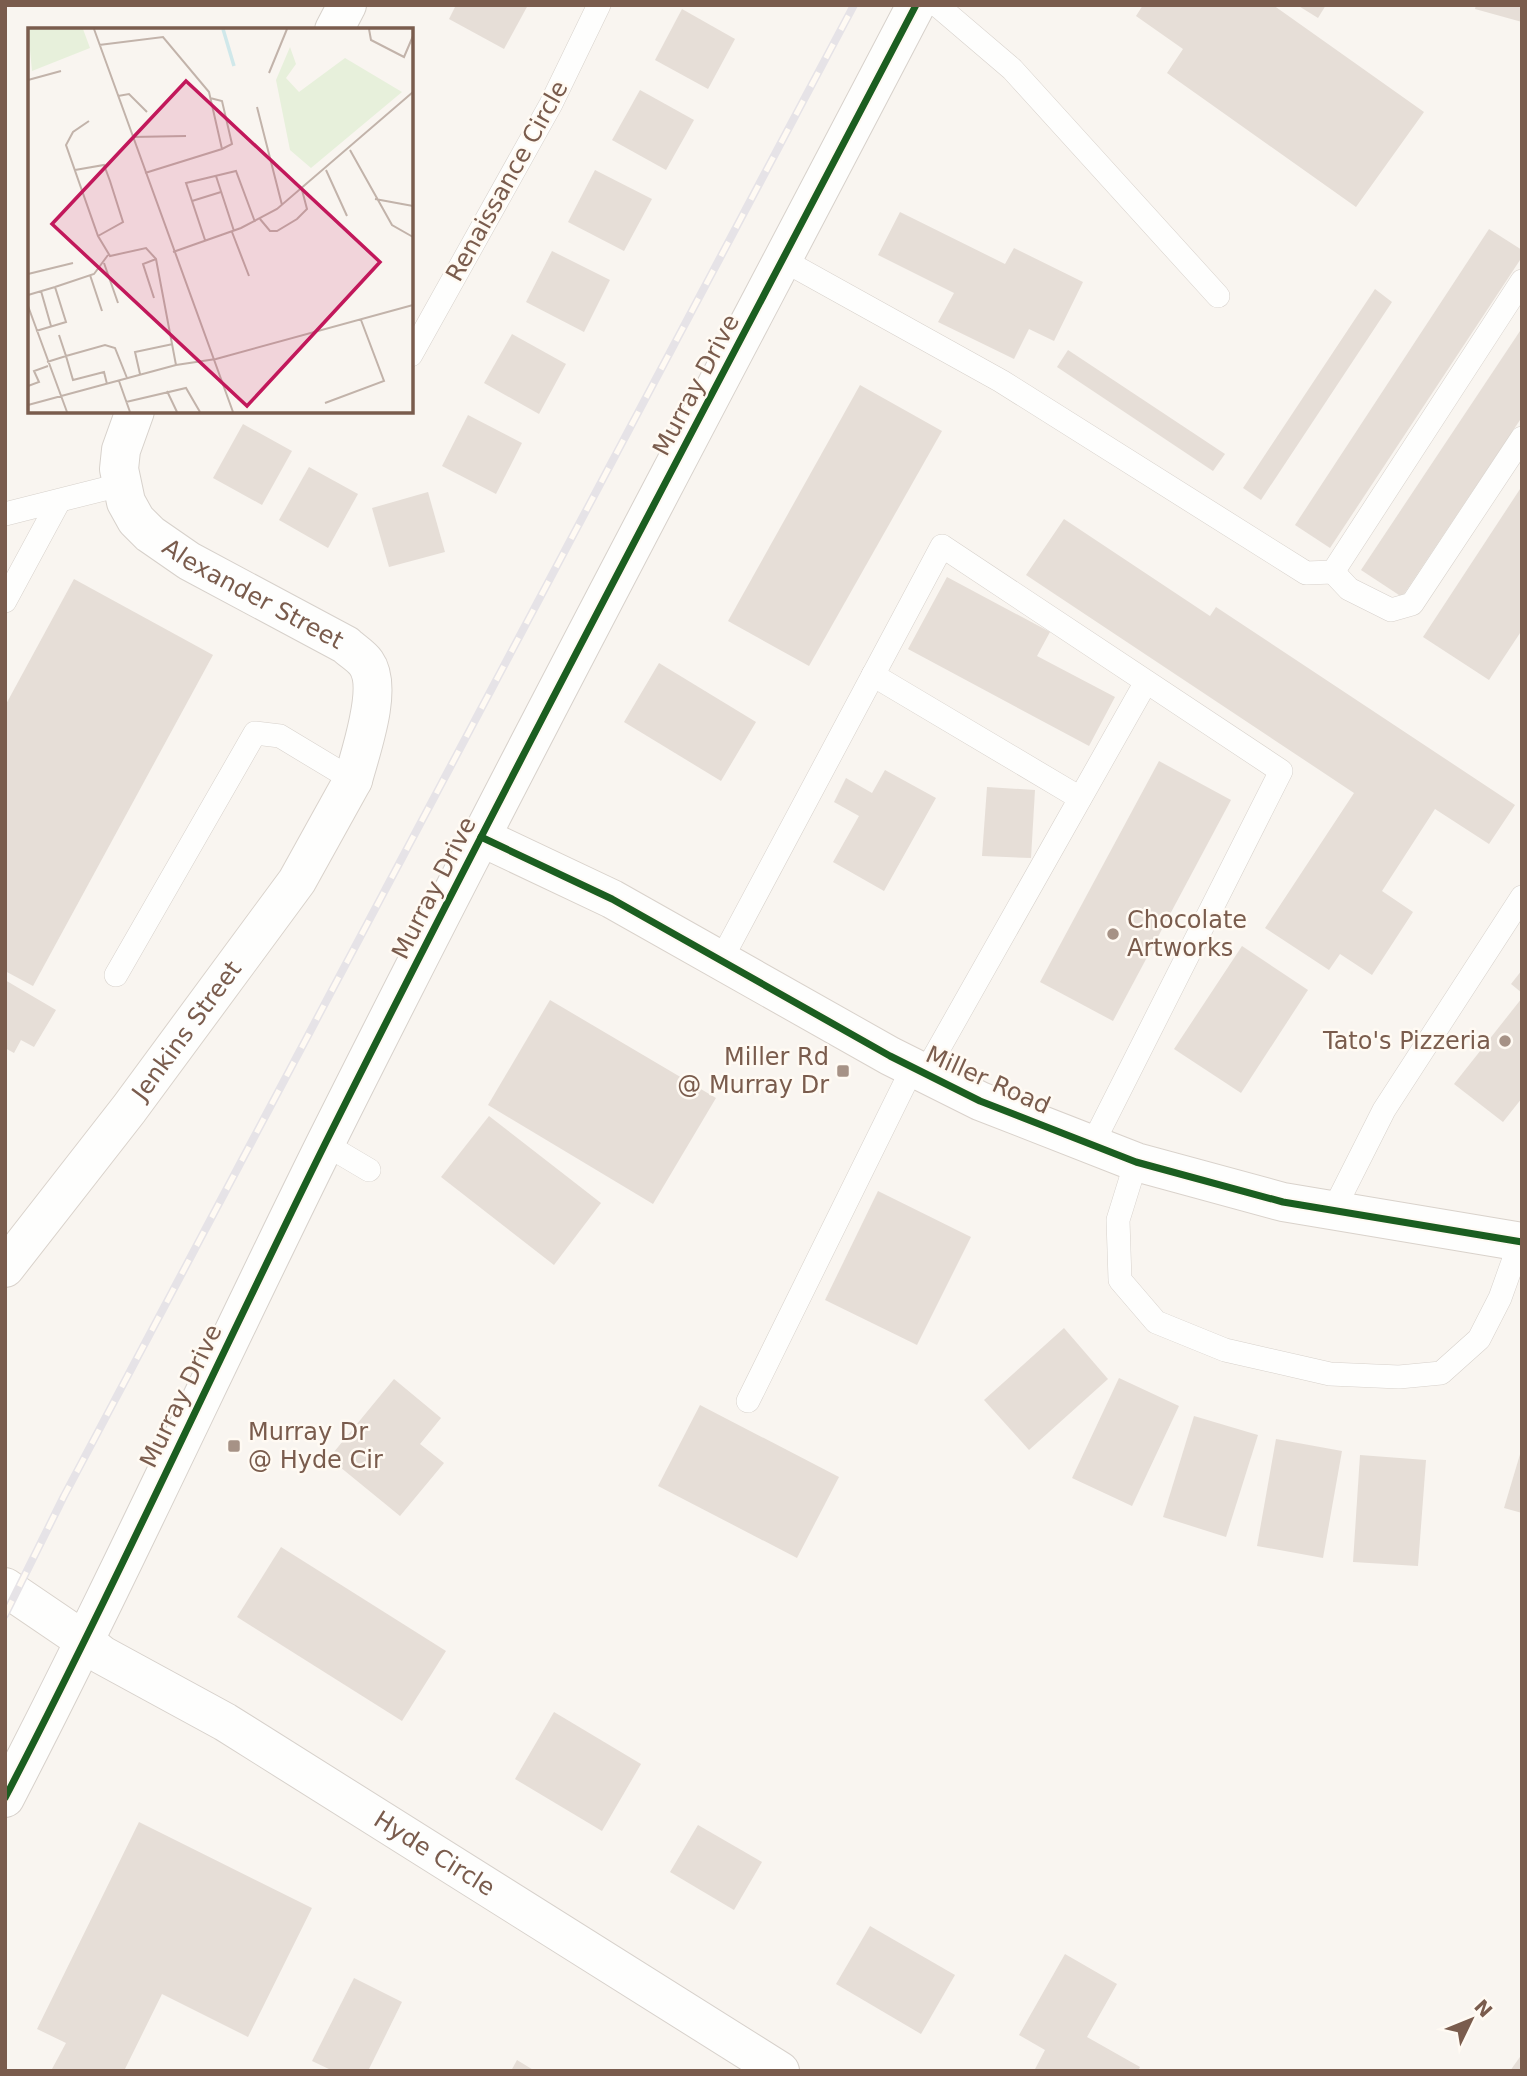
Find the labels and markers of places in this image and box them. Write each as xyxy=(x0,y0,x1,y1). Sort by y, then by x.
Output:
place label: Chocolate Artworks xyxy=(1127,906,1247,962)
marker: Chocolate Artworks xyxy=(1105,926,1121,942)
place label: Tato's Pizzeria xyxy=(1322,1027,1491,1055)
marker: Tato's Pizzeria xyxy=(1497,1033,1513,1049)
place label: Miller Rd @ Murray Dr xyxy=(677,1043,829,1099)
marker: Miller Rd @ Murray Dr xyxy=(835,1063,851,1079)
place label: Murray Dr @ Hyde Cir xyxy=(248,1418,383,1474)
marker: Murray Dr @ Hyde Cir xyxy=(226,1438,242,1454)

